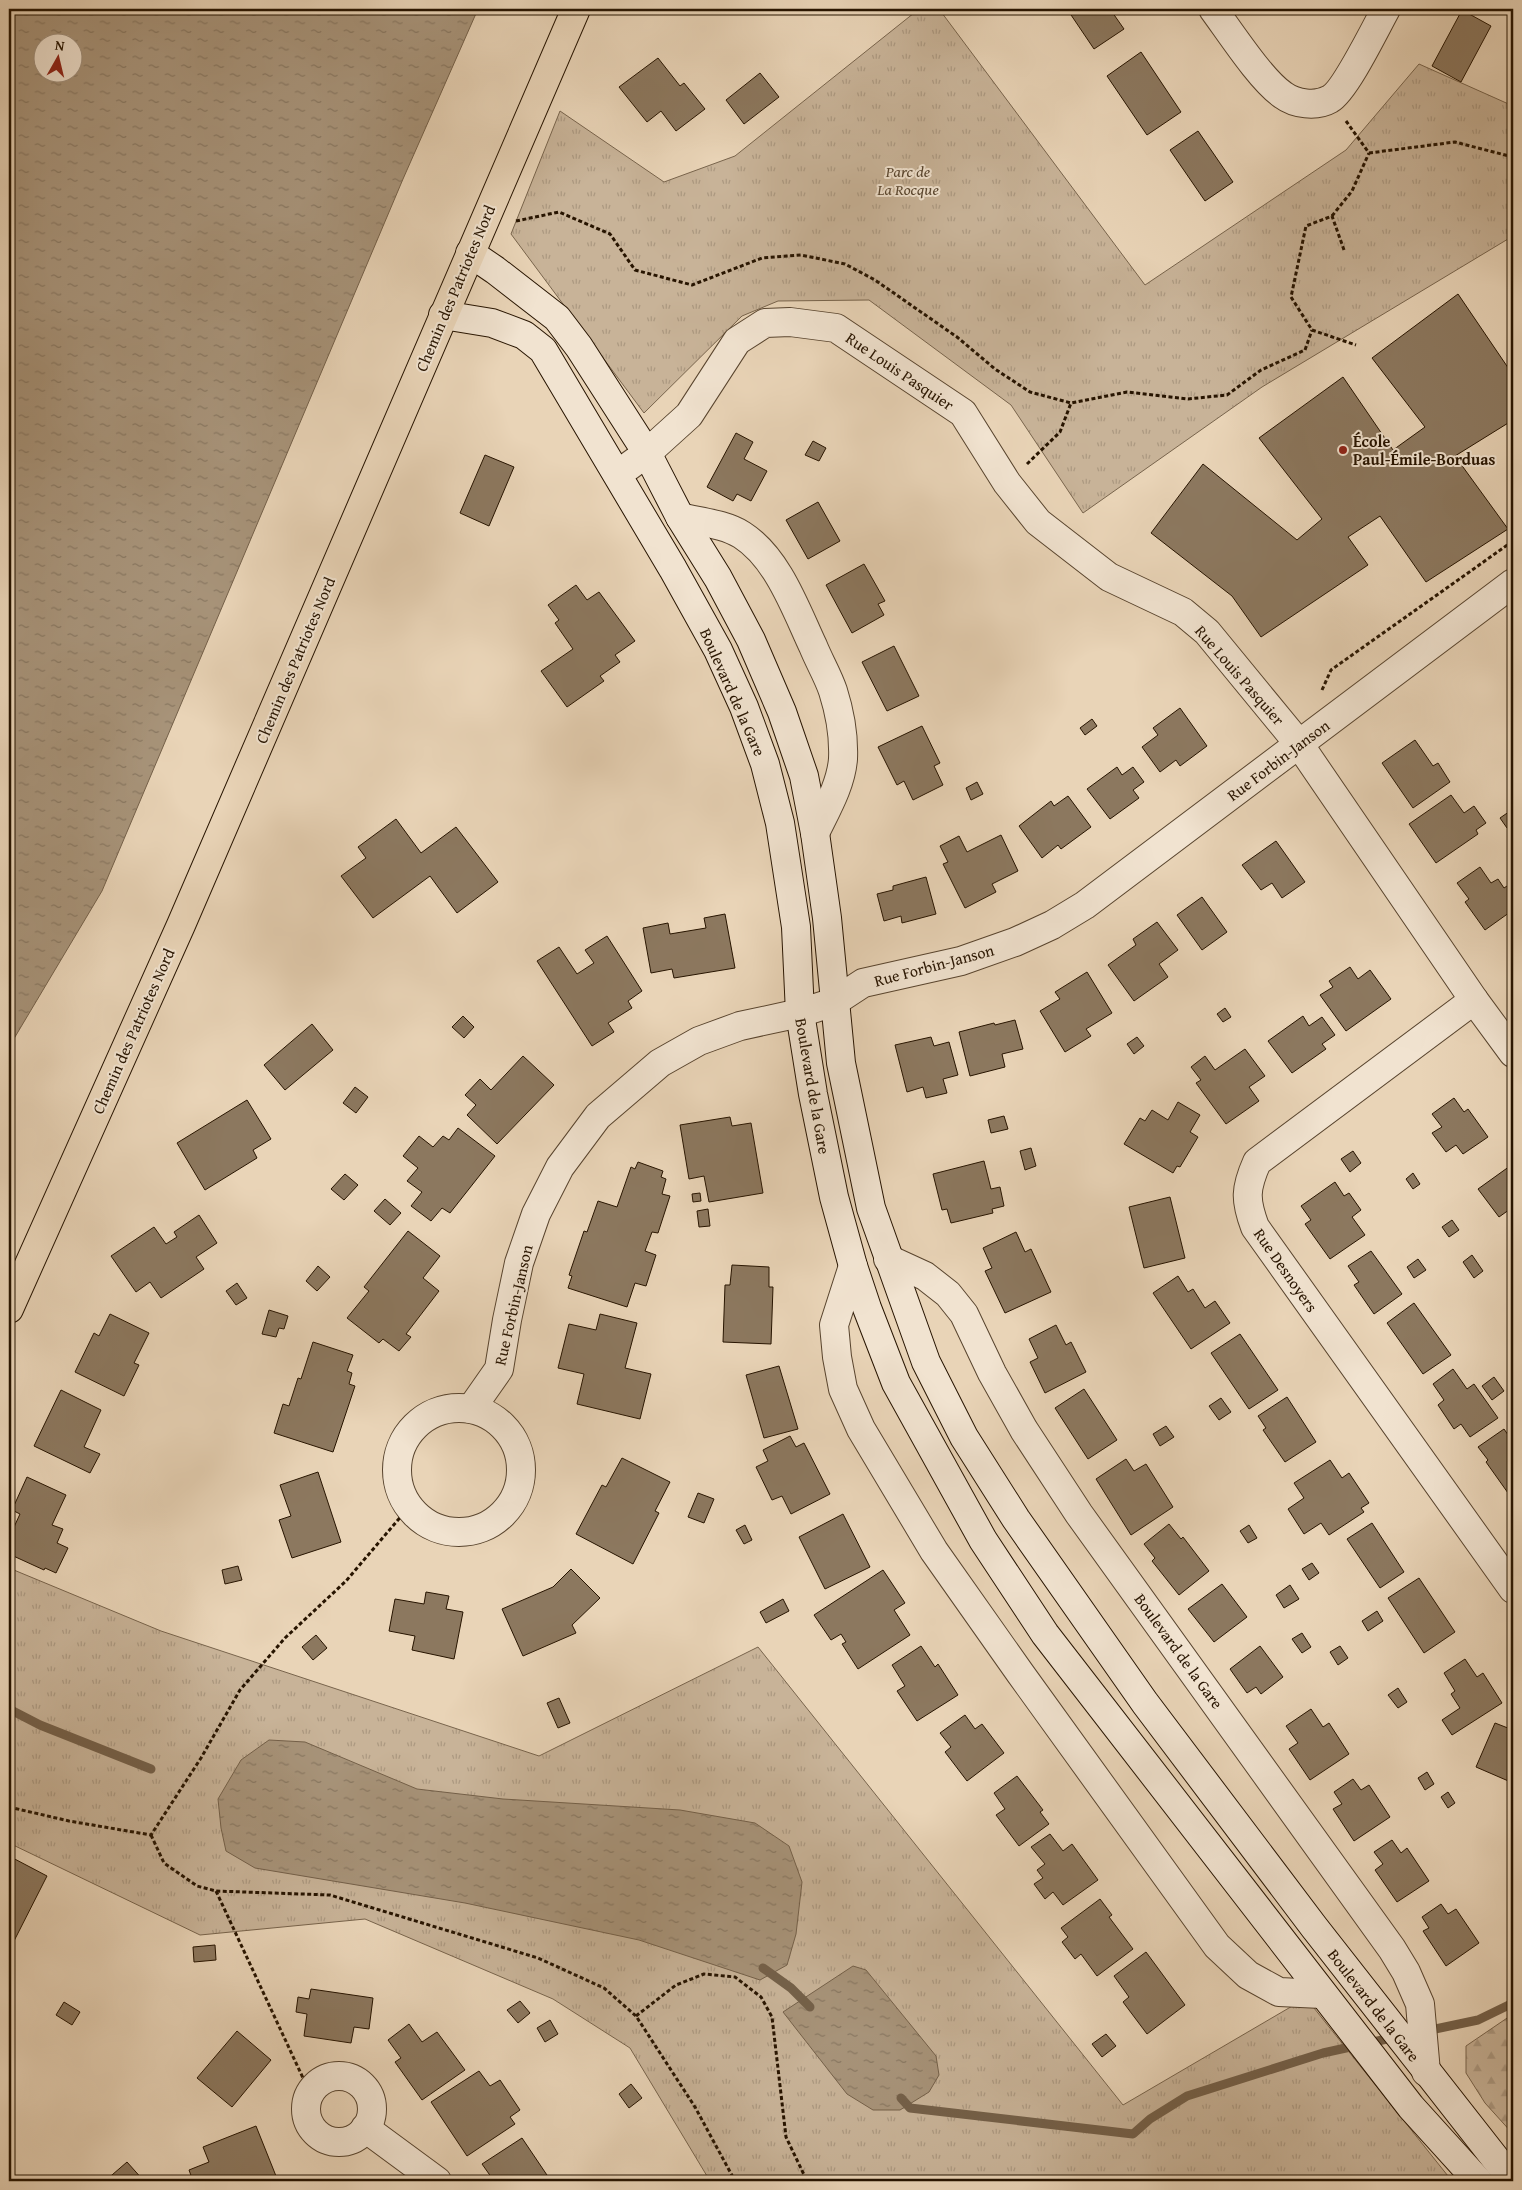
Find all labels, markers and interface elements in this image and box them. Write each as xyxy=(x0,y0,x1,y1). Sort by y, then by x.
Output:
north arrow xyxy=(32,32,82,82)
text: N xyxy=(54,35,66,56)
park label: Parc de La Rocque xyxy=(876,159,939,201)
street label: Chemin des Patriotes Nord xyxy=(409,201,501,375)
street label: Rue Louis Pasquier xyxy=(841,326,959,416)
place label: École Paul-Émile-Borduas xyxy=(1353,429,1495,471)
marker: École Paul-Émile-Borduas xyxy=(1337,444,1349,456)
street label: Chemin des Patriotes Nord xyxy=(249,573,341,747)
street label: Rue Louis Pasquier xyxy=(1190,620,1291,731)
street label: Boulevard de la Gare xyxy=(694,624,772,760)
street label: Rue Forbin-Janson xyxy=(1222,713,1334,807)
street label: Rue Forbin-Janson xyxy=(871,937,997,993)
street label: Chemin des Patriotes Nord xyxy=(86,944,181,1118)
street label: Boulevard de la Gare xyxy=(789,1016,837,1156)
street label: Rue Desnoyers xyxy=(1248,1223,1324,1317)
street label: Rue Forbin-Janson xyxy=(487,1242,539,1368)
street label: Boulevard de la Gare xyxy=(1129,1588,1229,1714)
street label: Boulevard de la Gare xyxy=(1322,1943,1426,2067)

